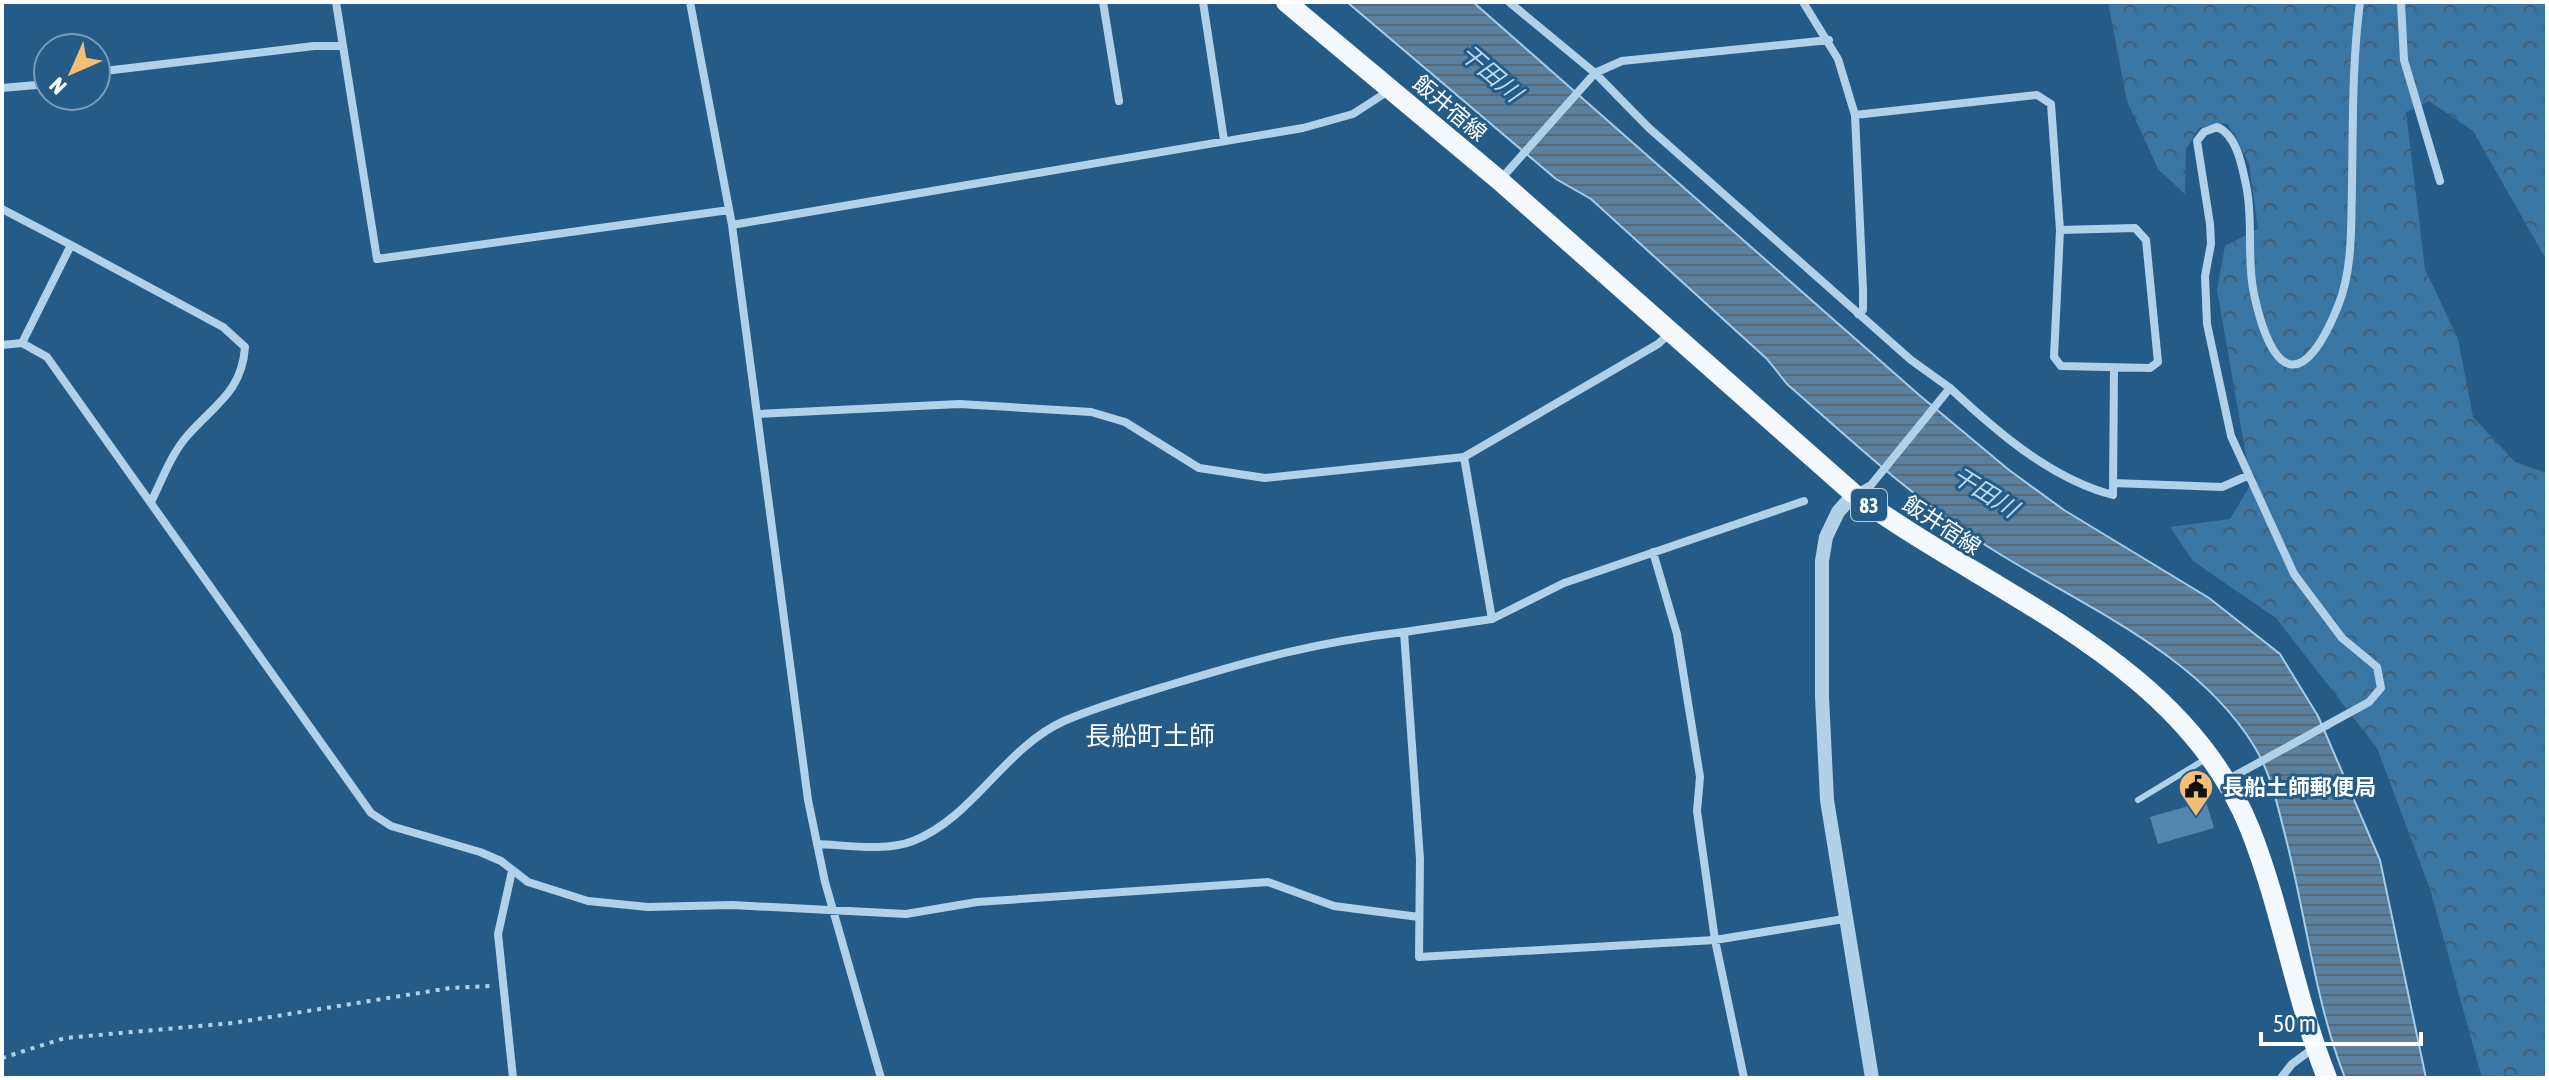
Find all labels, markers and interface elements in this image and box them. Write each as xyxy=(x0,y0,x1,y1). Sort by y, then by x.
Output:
north arrow xyxy=(32,32,112,112)
water label: 干田川 xyxy=(1455,39,1529,109)
street label: 飯井宿線 xyxy=(1408,70,1492,146)
text: N xyxy=(44,72,72,100)
water label: 干田川 xyxy=(1947,461,2025,524)
road number: 83 xyxy=(1851,489,1887,521)
street label: 飯井宿線 xyxy=(1898,490,1986,560)
district label: 長船町土師 xyxy=(1085,721,1215,751)
public building icon: 長船土師郵便局 xyxy=(2177,768,2215,818)
place label: 長船土師郵便局 xyxy=(2222,774,2376,800)
scale bar xyxy=(2261,996,2421,1046)
text: 50 m xyxy=(2273,1010,2316,1037)

